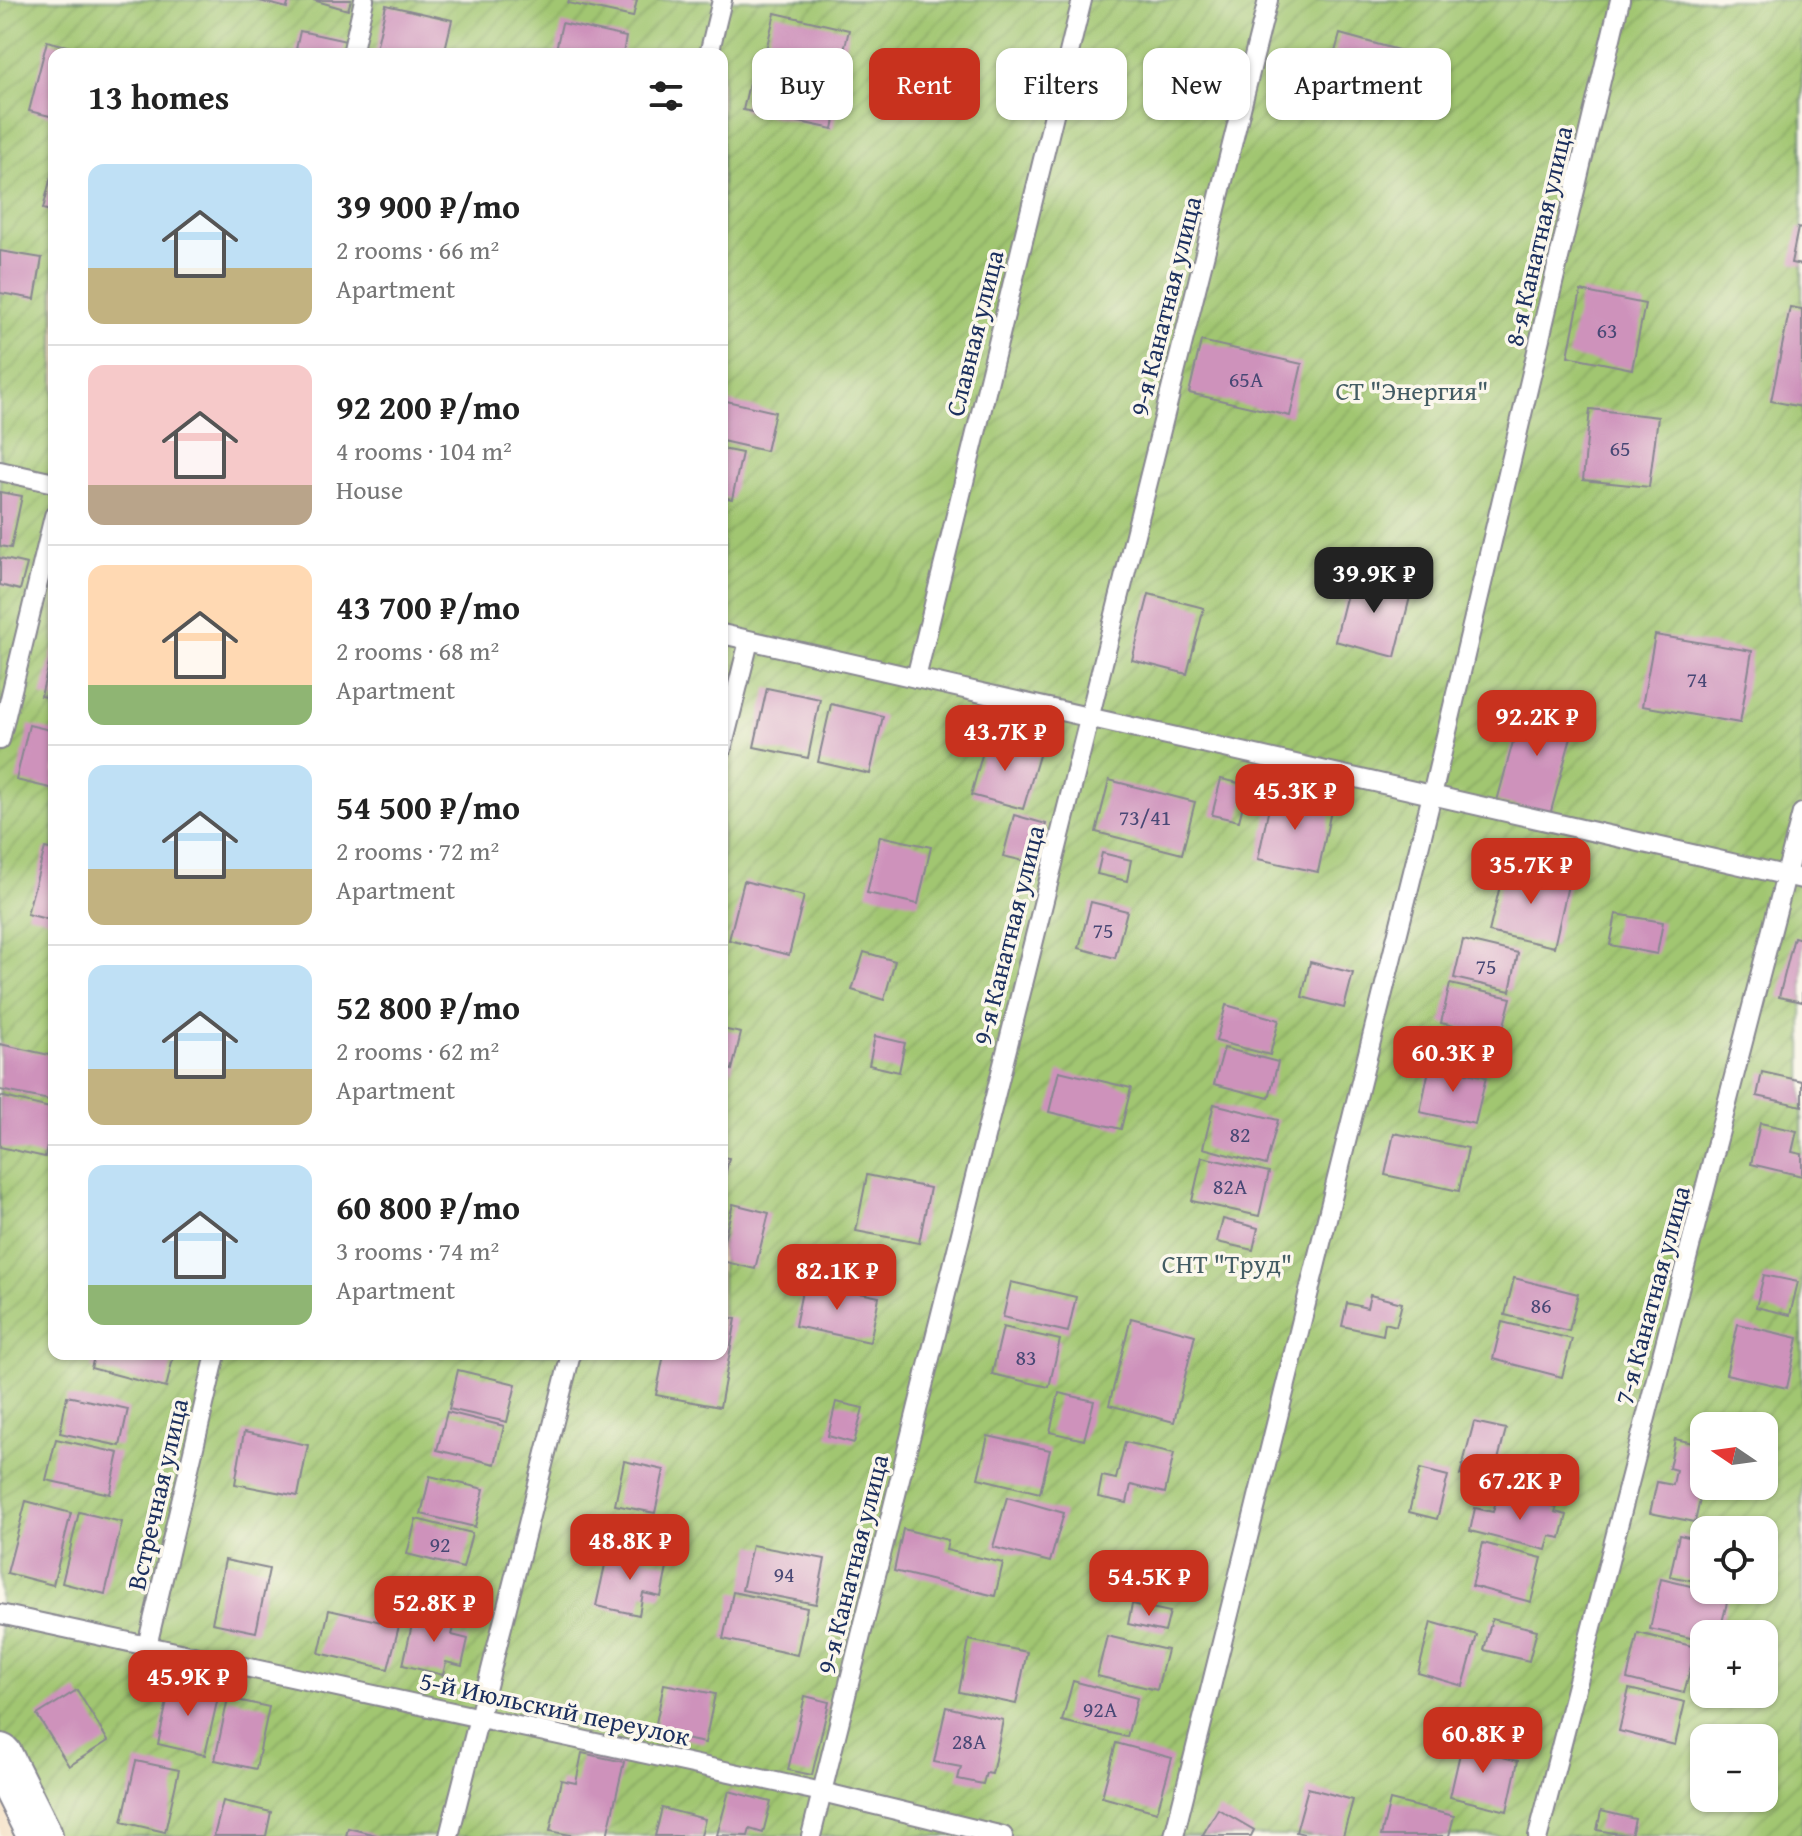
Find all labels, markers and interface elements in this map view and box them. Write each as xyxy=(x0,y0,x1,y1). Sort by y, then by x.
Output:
chip: Buy xyxy=(752,48,853,120)
chip: Rent xyxy=(869,48,980,120)
chip: Filters xyxy=(996,48,1127,120)
chip: New xyxy=(1143,48,1250,120)
chip: Apartment xyxy=(1266,48,1451,120)
text: 13 homes xyxy=(88,72,229,121)
icon: filters xyxy=(644,74,688,118)
street label: 8-я Канатная улица xyxy=(1494,121,1582,350)
text: 39 900 ₽/mo xyxy=(336,181,520,230)
street label: 9-я Канатная улица xyxy=(1119,191,1211,420)
icon: home xyxy=(152,196,248,292)
text: 2 rooms · 66 m² xyxy=(336,230,499,269)
street label: Славная улица xyxy=(935,245,1014,420)
text: Apartment xyxy=(336,269,455,308)
house number: 63 xyxy=(1596,314,1618,346)
house number: 65А xyxy=(1229,363,1264,395)
park label: СТ "Энергия" xyxy=(1335,371,1489,410)
text: 92 200 ₽/mo xyxy=(336,382,520,431)
icon: home xyxy=(152,397,248,493)
text: 4 rooms · 104 m² xyxy=(336,431,512,470)
house number: 65 xyxy=(1609,432,1631,464)
text: House xyxy=(336,470,403,509)
pin: 39.9K ₽ xyxy=(1300,547,1448,615)
text: 39.9K ₽ xyxy=(1332,553,1416,592)
text: 43 700 ₽/mo xyxy=(336,582,520,631)
icon: home xyxy=(152,597,248,693)
text: 2 rooms · 68 m² xyxy=(336,631,499,670)
house number: 74 xyxy=(1686,663,1708,695)
text: Apartment xyxy=(336,670,455,709)
pin: 92.2K ₽ xyxy=(1463,690,1611,758)
text: 92.2K ₽ xyxy=(1495,696,1579,735)
pin: 43.7K ₽ xyxy=(931,705,1079,773)
text: 43.7K ₽ xyxy=(963,711,1047,750)
pin: 45.3K ₽ xyxy=(1221,764,1369,832)
text: 45.3K ₽ xyxy=(1253,770,1337,809)
text: 54 500 ₽/mo xyxy=(336,782,520,831)
icon: home xyxy=(152,797,248,893)
house number: 73/41 xyxy=(1119,801,1171,833)
street label: 9-я Канатная улица xyxy=(962,820,1054,1049)
text: 2 rooms · 72 m² xyxy=(336,831,499,870)
pin: 35.7K ₽ xyxy=(1457,838,1605,906)
text: 35.7K ₽ xyxy=(1489,844,1573,883)
text: Apartment xyxy=(336,870,455,909)
house number: 75 xyxy=(1092,914,1114,946)
house number: 75 xyxy=(1475,950,1497,982)
text: 52 800 ₽/mo xyxy=(336,982,520,1031)
icon: home xyxy=(152,997,248,1093)
pin: 60.3K ₽ xyxy=(1379,1026,1527,1094)
text: 2 rooms · 62 m² xyxy=(336,1031,499,1070)
text: 60.3K ₽ xyxy=(1411,1032,1495,1071)
text: Apartment xyxy=(336,1070,455,1109)
house number: 82 xyxy=(1229,1118,1251,1150)
house number: 82А xyxy=(1213,1170,1248,1202)
street label: 7-я Канатная улица xyxy=(1604,1181,1700,1409)
text: 60 800 ₽/mo xyxy=(336,1182,520,1231)
icon: home xyxy=(152,1197,248,1293)
text: 3 rooms · 74 m² xyxy=(336,1231,499,1270)
pin: 82.1K ₽ xyxy=(763,1244,911,1312)
park label: СНТ "Труд" xyxy=(1162,1244,1292,1283)
text: 82.1K ₽ xyxy=(795,1250,879,1289)
text: Apartment xyxy=(336,1270,455,1309)
house number: 86 xyxy=(1530,1289,1552,1321)
house number: 83 xyxy=(1015,1341,1037,1373)
street label: Встречная улица xyxy=(116,1394,198,1594)
north arrow xyxy=(1690,1412,1778,1500)
map controls xyxy=(1690,1412,1778,1812)
street label: 9-я Канатная улица xyxy=(806,1449,898,1678)
pin: 67.2K ₽ xyxy=(1446,1454,1594,1522)
text: 67.2K ₽ xyxy=(1478,1460,1562,1499)
pin: 48.8K ₽ xyxy=(556,1514,704,1582)
button: locate xyxy=(1690,1516,1778,1604)
text: 48.8K ₽ xyxy=(588,1520,672,1559)
house number: 92 xyxy=(429,1528,451,1560)
pin: 54.5K ₽ xyxy=(1075,1550,1223,1618)
text: 54.5K ₽ xyxy=(1107,1556,1191,1595)
house number: 94 xyxy=(773,1558,795,1590)
pin: 52.8K ₽ xyxy=(360,1576,508,1644)
text: 52.8K ₽ xyxy=(392,1582,476,1621)
button: + xyxy=(1690,1620,1778,1708)
pin: 45.9K ₽ xyxy=(114,1650,262,1718)
text: 45.9K ₽ xyxy=(146,1656,230,1695)
street label: 5-й Июльский переулок xyxy=(417,1660,694,1756)
house number: 92А xyxy=(1083,1693,1118,1725)
pin: 60.8K ₽ xyxy=(1409,1707,1557,1775)
text: 60.8K ₽ xyxy=(1441,1713,1525,1752)
button: − xyxy=(1690,1724,1778,1812)
house number: 28А xyxy=(952,1725,987,1757)

